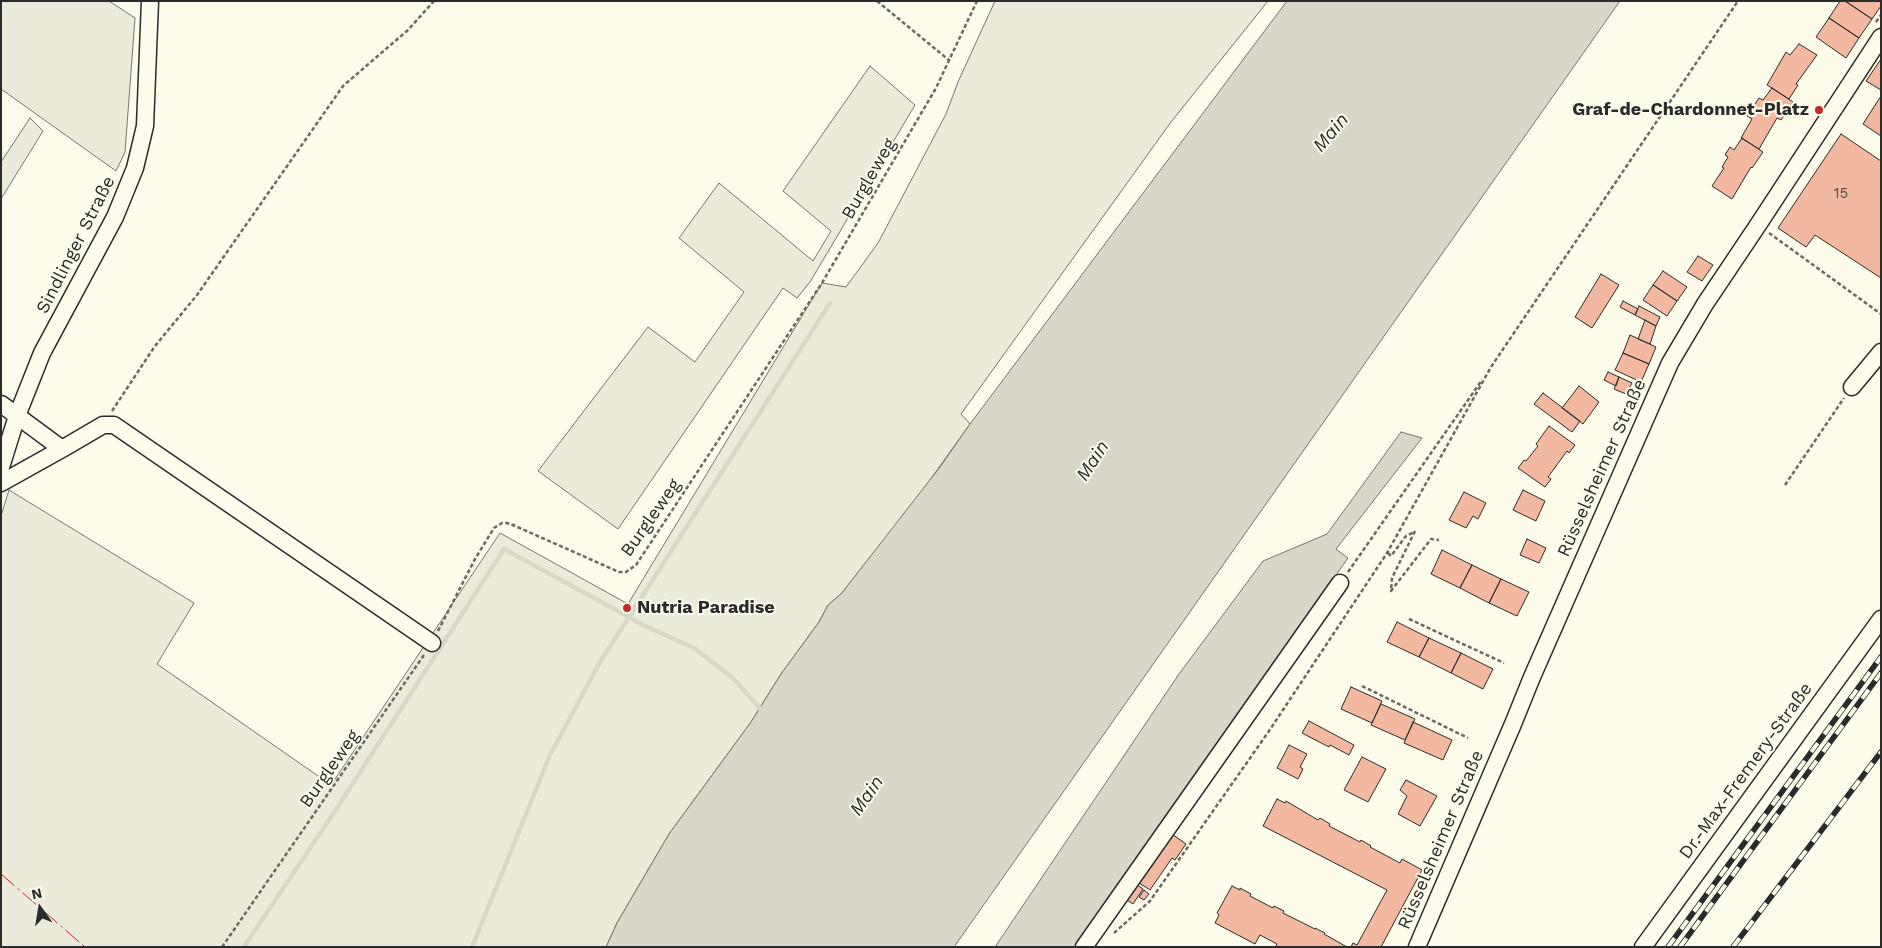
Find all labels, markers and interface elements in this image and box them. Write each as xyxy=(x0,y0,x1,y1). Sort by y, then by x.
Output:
place label: Graf-de-Chardonnet-Platz xyxy=(1572,99,1809,121)
marker: Graf-de-Chardonnet-Platz xyxy=(1813,104,1825,116)
water label: Main xyxy=(1308,109,1354,157)
street label: Burgleweg xyxy=(837,135,901,223)
street label: Sindlinger Straße xyxy=(32,173,120,317)
house number: 15 xyxy=(1834,185,1848,203)
street label: Rüsselsheimer Straße xyxy=(1553,376,1651,560)
water label: Main xyxy=(1072,436,1114,486)
street label: Burgleweg xyxy=(616,475,686,561)
place label: Nutria Paradise xyxy=(637,597,775,619)
marker: Nutria Paradise xyxy=(621,602,633,614)
street label: Dr.-Max-Fremery-Straße xyxy=(1675,679,1817,863)
street label: Burgleweg xyxy=(295,726,365,812)
street label: Rüsselsheimer Straße xyxy=(1393,747,1489,933)
water label: Main xyxy=(845,772,889,820)
north arrow xyxy=(15,883,65,933)
text: N xyxy=(30,884,43,902)

